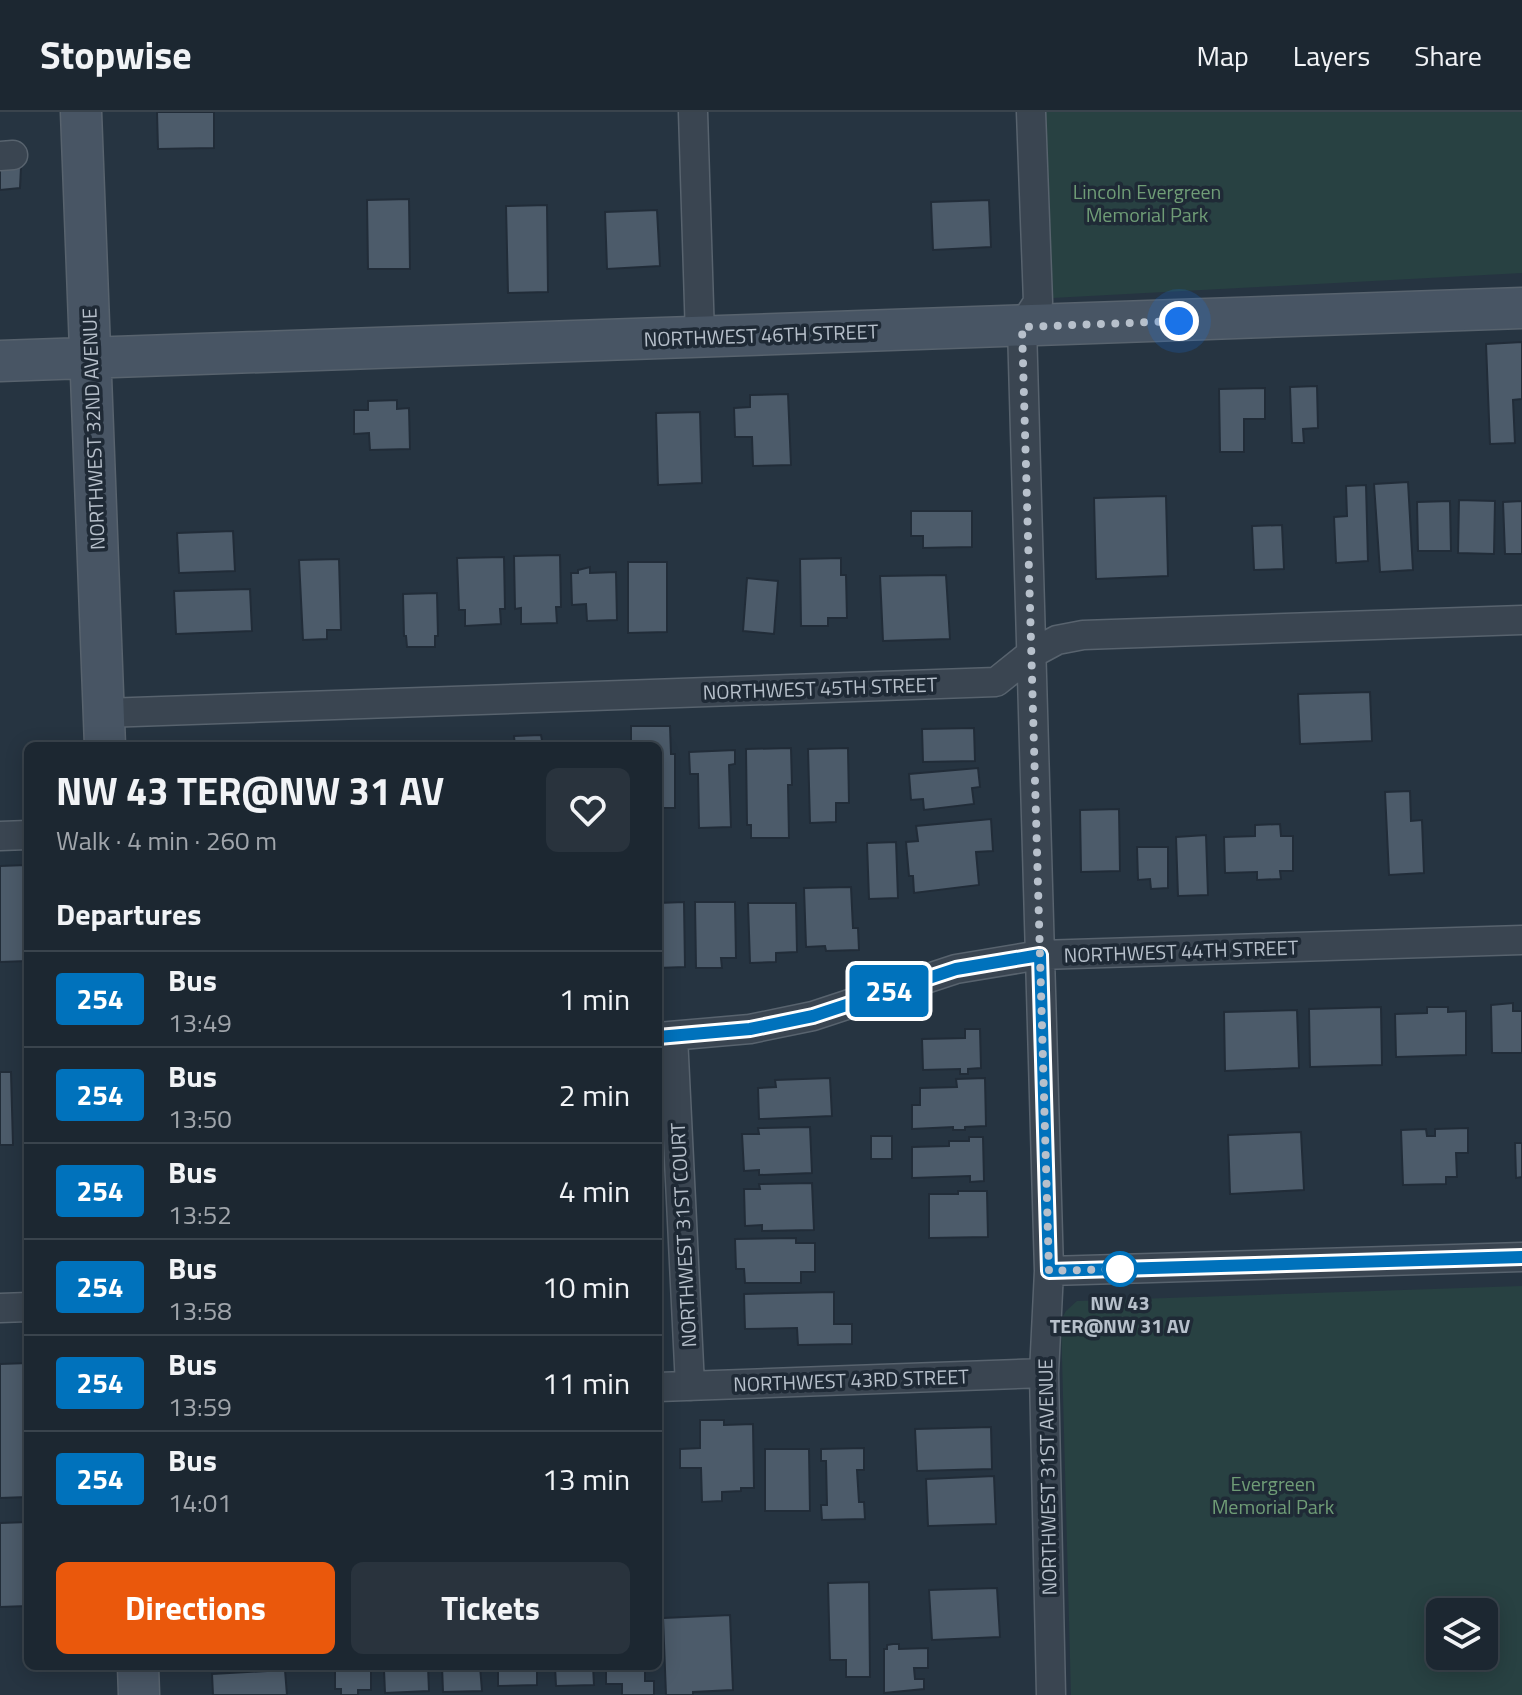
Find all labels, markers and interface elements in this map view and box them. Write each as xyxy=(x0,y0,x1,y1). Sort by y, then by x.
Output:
text: Stopwise xyxy=(40,26,192,84)
text: Map xyxy=(1196,34,1249,77)
text: Layers xyxy=(1293,34,1370,77)
text: Share xyxy=(1414,34,1482,77)
park label: Lincoln Evergreen Memorial Park xyxy=(1073,176,1221,230)
your location xyxy=(1159,301,1199,341)
street label: NORTHWEST 32ND AVENUE xyxy=(73,307,113,551)
street label: NORTHWEST 46TH STREET xyxy=(643,315,879,355)
street label: NORTHWEST 45TH STREET xyxy=(702,668,938,708)
text: NW 43 TER@NW 31 AV xyxy=(56,762,444,820)
button: heart xyxy=(546,768,630,852)
text: Walk · 4 min · 260 m xyxy=(56,821,277,860)
text: Departures xyxy=(56,891,201,937)
street label: NORTHWEST 44TH STREET xyxy=(1063,931,1299,971)
text: Bus xyxy=(168,957,217,1003)
line badge: 254 xyxy=(843,965,935,1017)
text: 254 xyxy=(865,969,913,1012)
text: 1 min xyxy=(559,976,630,1022)
text: 254 xyxy=(76,977,124,1020)
text: 13:49 xyxy=(168,1003,232,1042)
text: Bus xyxy=(168,1053,217,1099)
text: 2 min xyxy=(559,1072,630,1118)
text: 254 xyxy=(76,1073,124,1116)
text: 13:50 xyxy=(168,1099,232,1138)
street label: NORTHWEST 31ST COURT xyxy=(662,1121,704,1348)
text: Bus xyxy=(168,1149,217,1195)
text: 4 min xyxy=(559,1168,630,1214)
text: 254 xyxy=(76,1169,124,1212)
text: 13:52 xyxy=(168,1195,232,1234)
text: Bus xyxy=(168,1245,217,1291)
marker: NW 43 TER@NW 31 AV xyxy=(1103,1252,1137,1286)
text: 10 min xyxy=(542,1264,630,1310)
text: 254 xyxy=(76,1265,124,1308)
place label: NW 43 TER@NW 31 AV xyxy=(1050,1287,1190,1341)
text: 13:58 xyxy=(168,1291,232,1330)
text: Bus xyxy=(168,1341,217,1387)
street label: NORTHWEST 31ST AVENUE xyxy=(1029,1358,1065,1596)
text: 11 min xyxy=(542,1360,630,1406)
street label: NORTHWEST 43RD STREET xyxy=(733,1360,970,1400)
text: 254 xyxy=(76,1361,124,1404)
text: 13:59 xyxy=(168,1387,232,1426)
text: Bus xyxy=(168,1437,217,1483)
text: 13 min xyxy=(542,1456,630,1502)
text: 254 xyxy=(76,1457,124,1500)
park label: Evergreen Memorial Park xyxy=(1212,1468,1335,1522)
text: 14:01 xyxy=(168,1483,232,1522)
button: Directions xyxy=(56,1562,335,1654)
button: Tickets xyxy=(351,1562,630,1654)
map controls xyxy=(1426,1598,1498,1670)
button: layers xyxy=(1426,1598,1498,1670)

